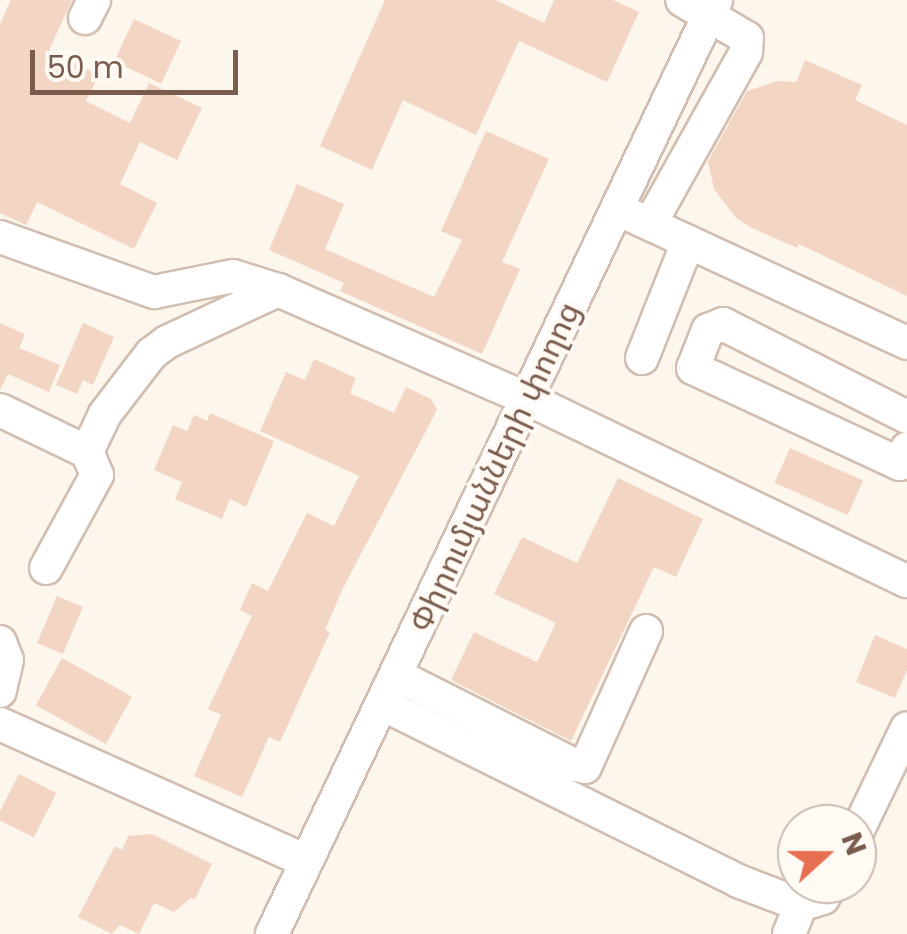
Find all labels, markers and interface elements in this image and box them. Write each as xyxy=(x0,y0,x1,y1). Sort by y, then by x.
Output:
scale bar xyxy=(35,30,242,92)
text: 50 m xyxy=(47,46,124,89)
street label: Փիրումյանների փողոց xyxy=(402,296,588,638)
north arrow xyxy=(777,804,877,904)
text: N xyxy=(832,827,876,861)

